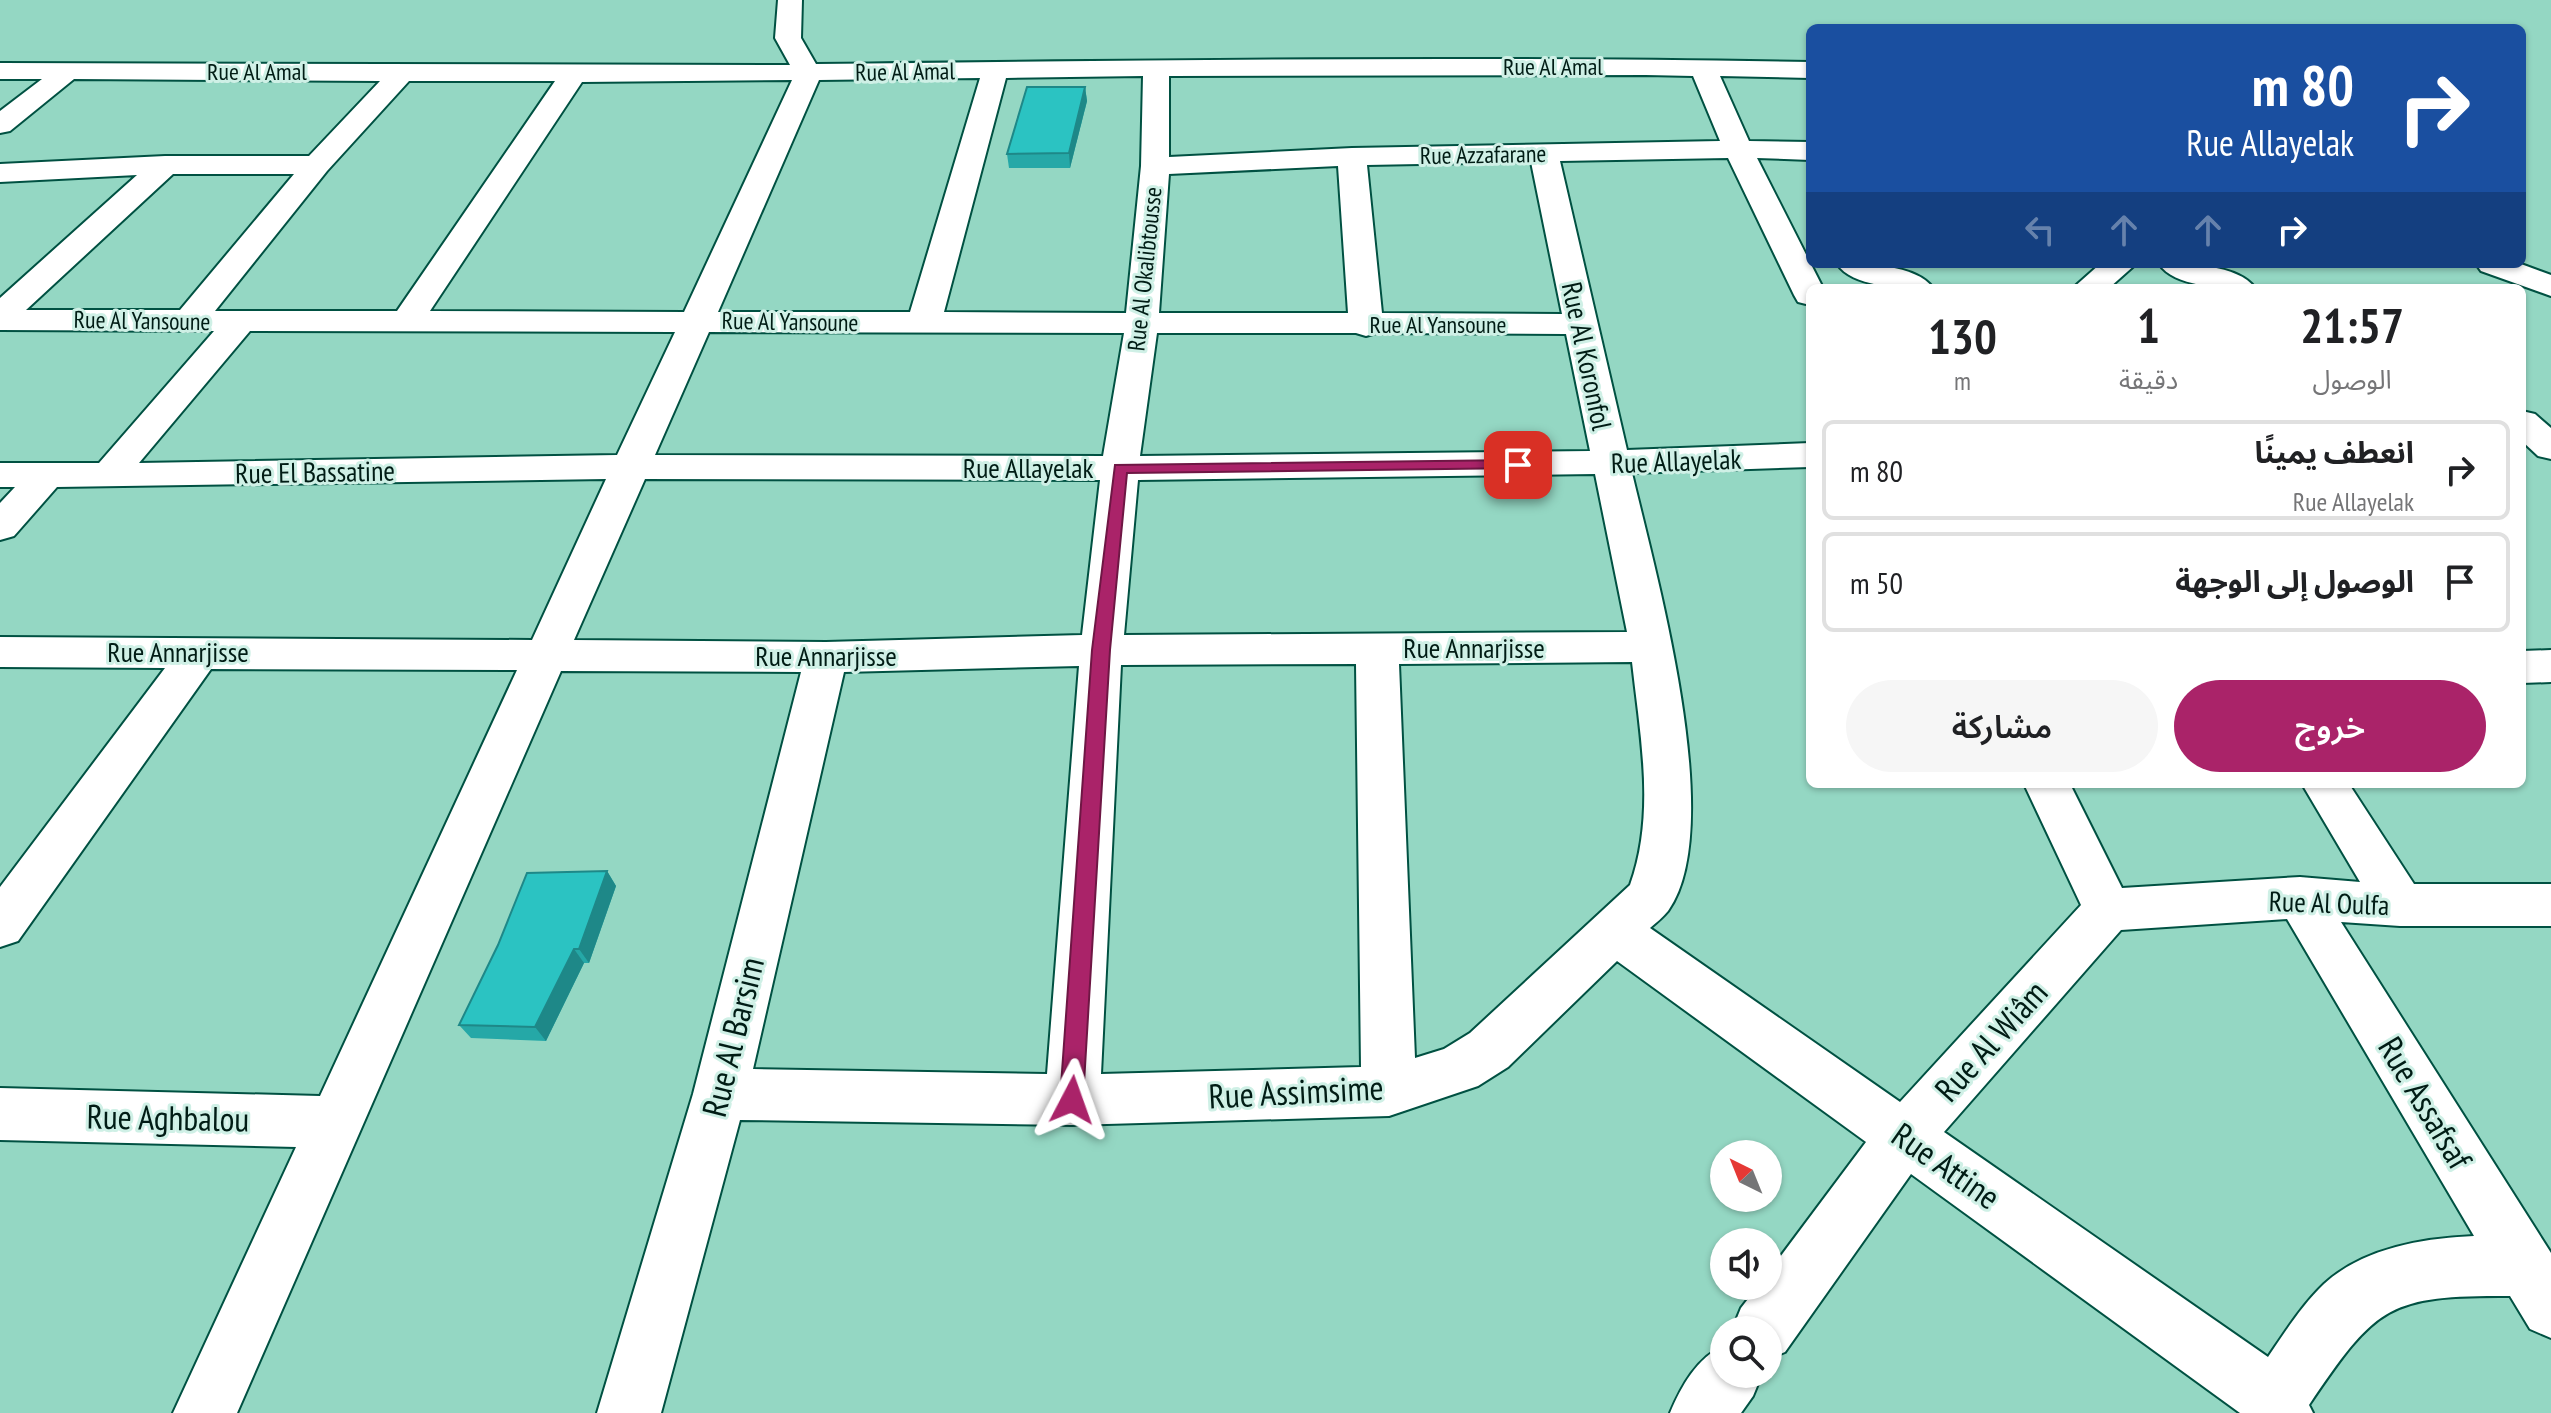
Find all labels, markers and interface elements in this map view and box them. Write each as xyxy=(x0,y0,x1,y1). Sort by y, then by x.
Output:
text: 80 m xyxy=(2252,49,2354,121)
street label: Rue Al Amal xyxy=(1503,51,1603,82)
street label: Rue Al Amal xyxy=(855,55,956,88)
street label: Rue Al Amal xyxy=(207,56,307,87)
icon: right xyxy=(2382,56,2486,160)
text: Rue Allayelak xyxy=(2186,119,2354,166)
street label: Rue Azzafarane xyxy=(1419,138,1547,171)
street label: Rue Al Okalibtousse xyxy=(1120,185,1169,353)
icon: left xyxy=(2018,208,2062,252)
icon: ahead xyxy=(2102,208,2146,252)
icon: ahead xyxy=(2186,208,2230,252)
icon: right xyxy=(2270,208,2314,252)
street label: Rue Al Koronfol xyxy=(1554,278,1621,434)
text: 1 xyxy=(2137,294,2160,356)
text: 21:57 xyxy=(2300,294,2404,356)
street label: Rue Al Yansoune xyxy=(73,304,211,337)
street label: Rue Al Yansoune xyxy=(721,305,859,338)
text: 130 xyxy=(1928,305,1997,367)
street label: Rue Al Yansoune xyxy=(1370,309,1506,340)
text: دقيقة xyxy=(2119,363,2178,396)
text: الوصول xyxy=(2313,363,2392,396)
text: m xyxy=(1954,364,1971,397)
pin xyxy=(1484,431,1552,499)
text: انعطف يمينًا xyxy=(2254,432,2414,471)
street label: Rue Allayelak xyxy=(1610,440,1742,481)
icon: arrive xyxy=(1496,443,1540,487)
icon: right xyxy=(2438,448,2482,492)
street label: Rue Allayelak xyxy=(963,449,1093,486)
text: 80 m xyxy=(1850,451,1903,490)
street label: Rue El Bassatine xyxy=(235,452,395,491)
text: Rue Allayelak xyxy=(2293,485,2414,518)
icon: arrive xyxy=(2438,560,2482,604)
text: الوصول إلى الوجهة xyxy=(2175,561,2414,600)
text: 50 m xyxy=(1850,563,1903,602)
street label: Rue Annarjisse xyxy=(1403,629,1545,666)
street label: Rue Annarjisse xyxy=(107,633,249,670)
street label: Rue Annarjisse xyxy=(755,637,897,674)
button: مشاركة xyxy=(1846,680,2158,772)
button: خروج xyxy=(2174,680,2486,772)
street label: Rue Al Oulfa xyxy=(2268,882,2390,923)
street label: Rue Al Barsim xyxy=(691,953,773,1121)
street label: Rue Al Wiâm xyxy=(1924,971,2056,1110)
street label: Rue Assafsaf xyxy=(2369,1028,2483,1178)
position arrow xyxy=(1030,1058,1114,1142)
street label: Rue Assimsime xyxy=(1207,1064,1385,1118)
street label: Rue Aghbalou xyxy=(86,1094,250,1140)
street label: Rue Attine xyxy=(1884,1112,2009,1218)
north arrow xyxy=(1710,1140,1782,1212)
map controls xyxy=(1710,1140,1782,1388)
button: sound xyxy=(1710,1228,1782,1300)
button: search xyxy=(1710,1316,1782,1388)

